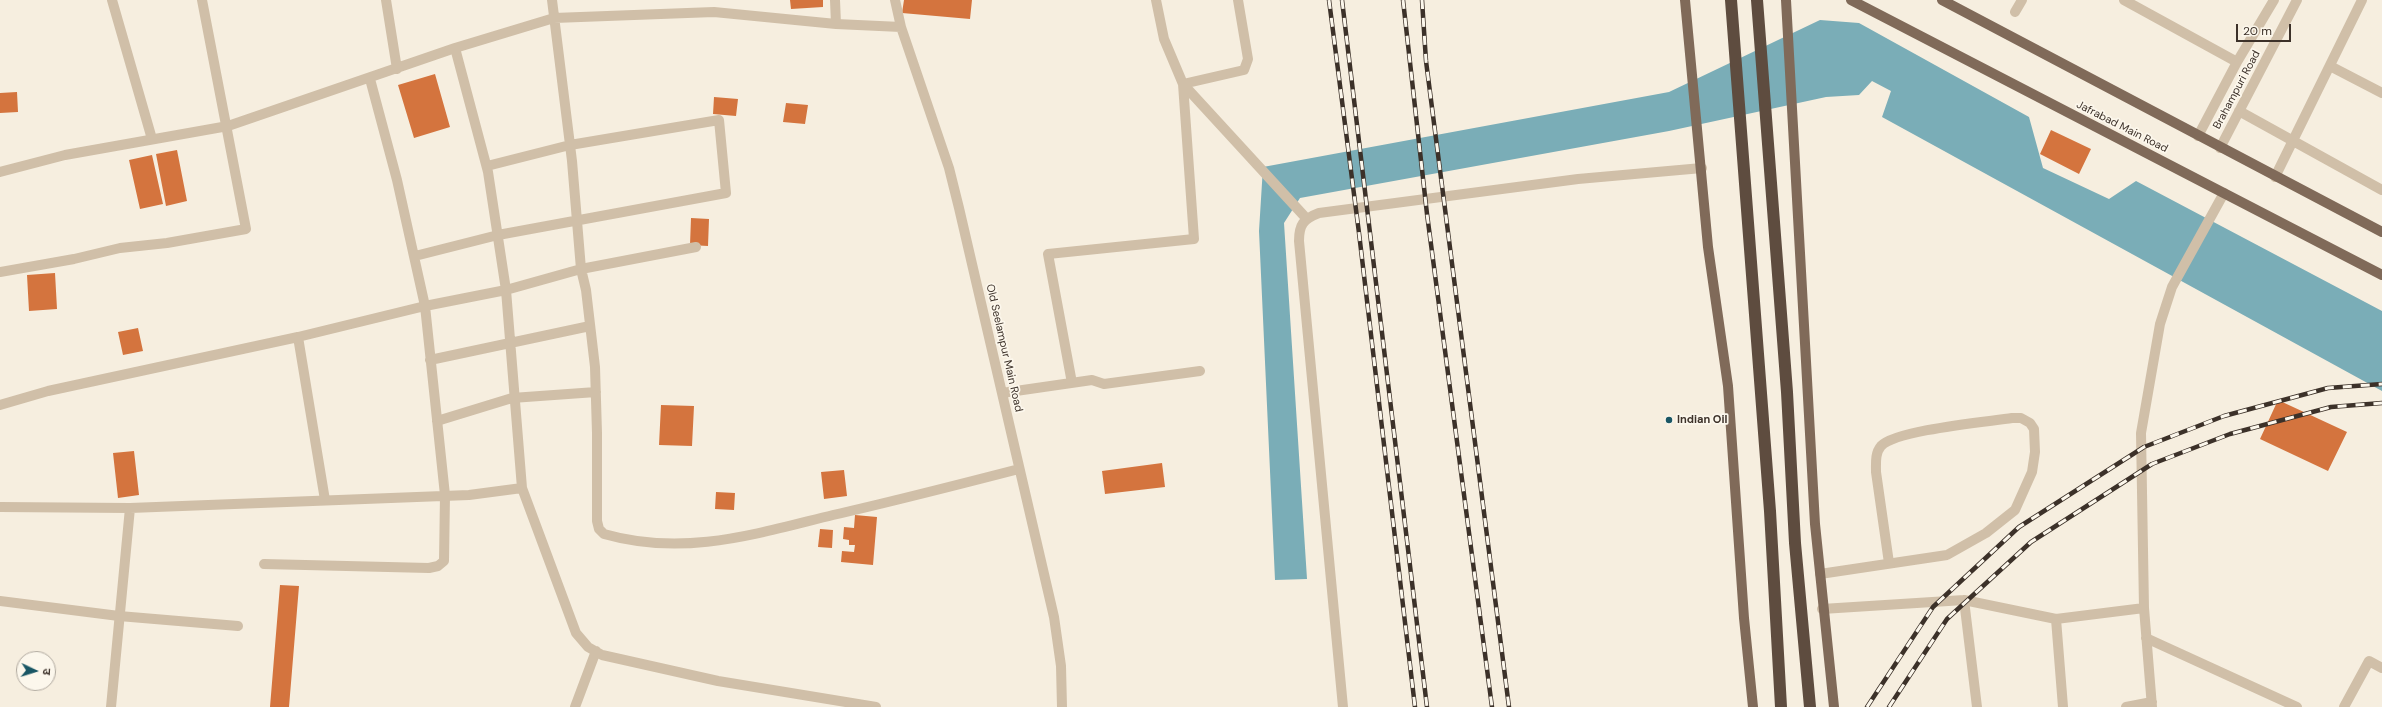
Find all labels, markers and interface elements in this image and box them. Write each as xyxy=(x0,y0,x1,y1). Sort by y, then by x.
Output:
scale bar xyxy=(2238,16,2293,42)
text: 20 m xyxy=(2243,23,2272,39)
street label: Brahampuri Road xyxy=(2211,48,2263,132)
street label: Jafrabad Main Road xyxy=(2074,98,2170,156)
street label: Old Seelampur Main Road xyxy=(983,283,1025,413)
place label: Indian Oil xyxy=(1677,413,1727,427)
marker: Indian Oil xyxy=(1664,415,1674,425)
north arrow xyxy=(16,651,56,691)
text: उ xyxy=(40,668,54,675)

